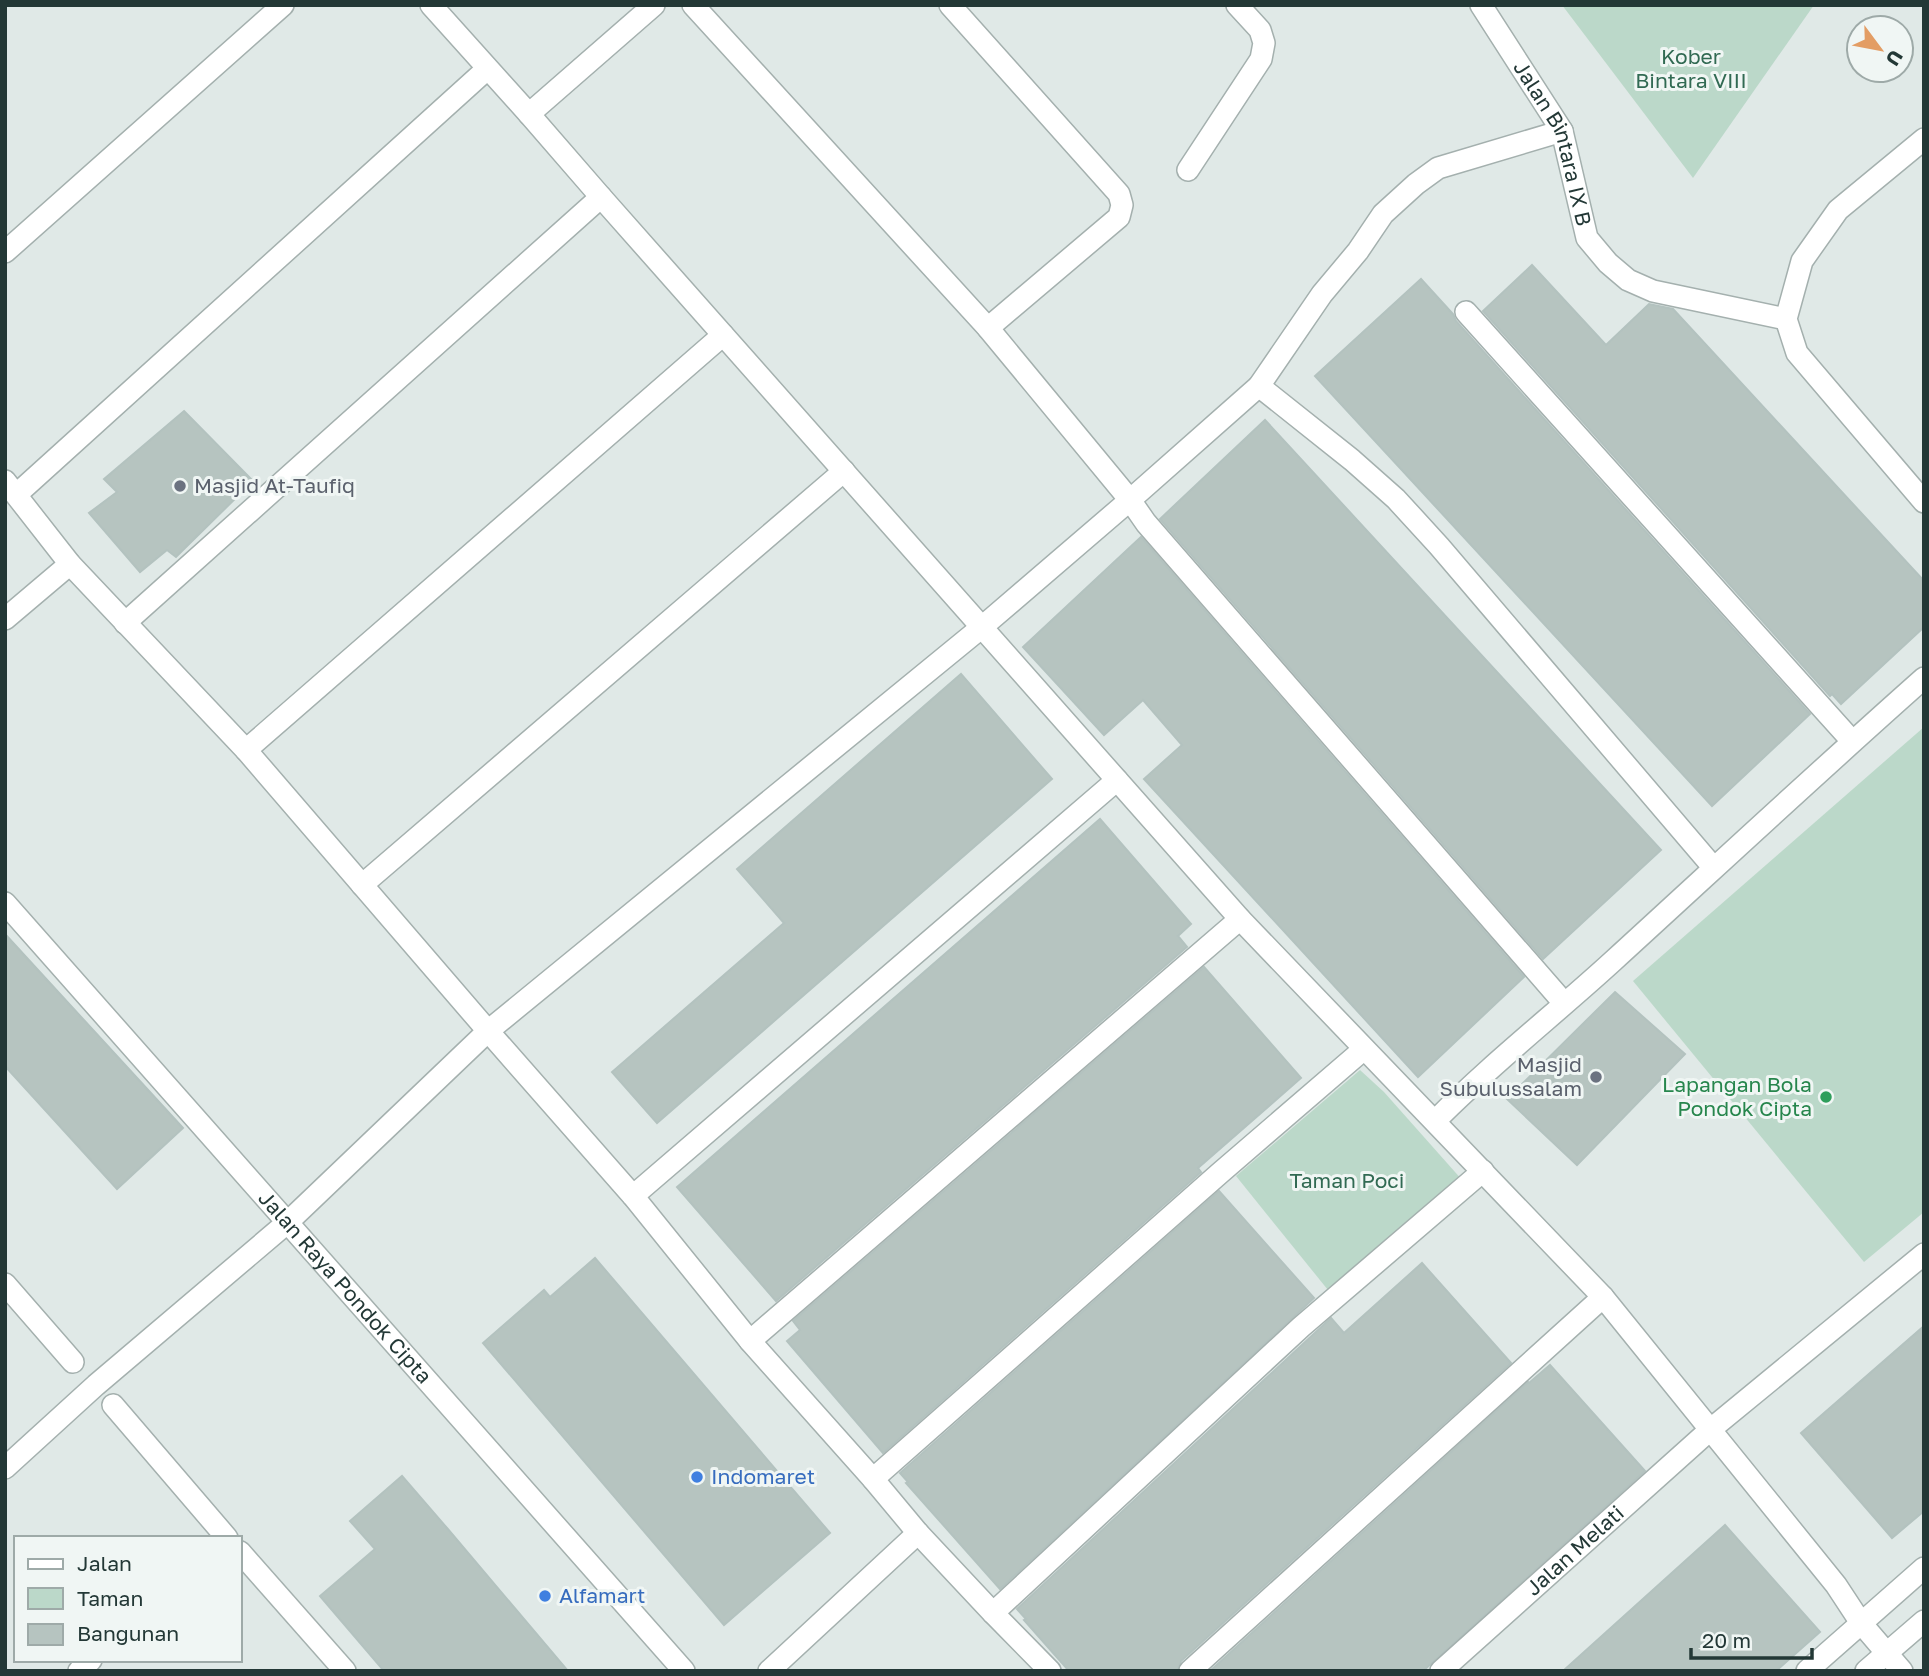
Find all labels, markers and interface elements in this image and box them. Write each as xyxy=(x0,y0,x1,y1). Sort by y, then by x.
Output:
north arrow xyxy=(1845,14,1915,84)
park label: Kober Bintara VIII xyxy=(1635,43,1747,93)
text: U xyxy=(1881,46,1908,70)
street label: Jalan Bintara IX B xyxy=(1508,55,1598,228)
place label: Masjid At-Taufiq xyxy=(194,472,355,498)
marker: Masjid At-Taufiq xyxy=(172,478,188,494)
place label: Masjid Subulussalam xyxy=(1440,1051,1582,1101)
marker: Masjid Subulussalam xyxy=(1588,1069,1604,1085)
place label: Lapangan Bola Pondok Cipta xyxy=(1662,1071,1812,1121)
marker: Lapangan Bola Pondok Cipta xyxy=(1818,1089,1834,1105)
park label: Taman Poci xyxy=(1290,1167,1404,1193)
street label: Jalan Raya Pondok Cipta xyxy=(253,1185,438,1389)
place label: Indomaret xyxy=(711,1463,815,1489)
marker: Indomaret xyxy=(689,1469,705,1485)
street label: Jalan Melati xyxy=(1520,1499,1629,1601)
legend xyxy=(14,1536,242,1662)
text: Jalan xyxy=(77,1550,132,1576)
place label: Alfamart xyxy=(559,1582,646,1608)
text: Taman xyxy=(77,1585,143,1611)
marker: Alfamart xyxy=(537,1588,553,1604)
scale bar xyxy=(1691,1616,1812,1660)
text: Bangunan xyxy=(77,1620,179,1646)
text: 20 m xyxy=(1702,1627,1751,1653)

